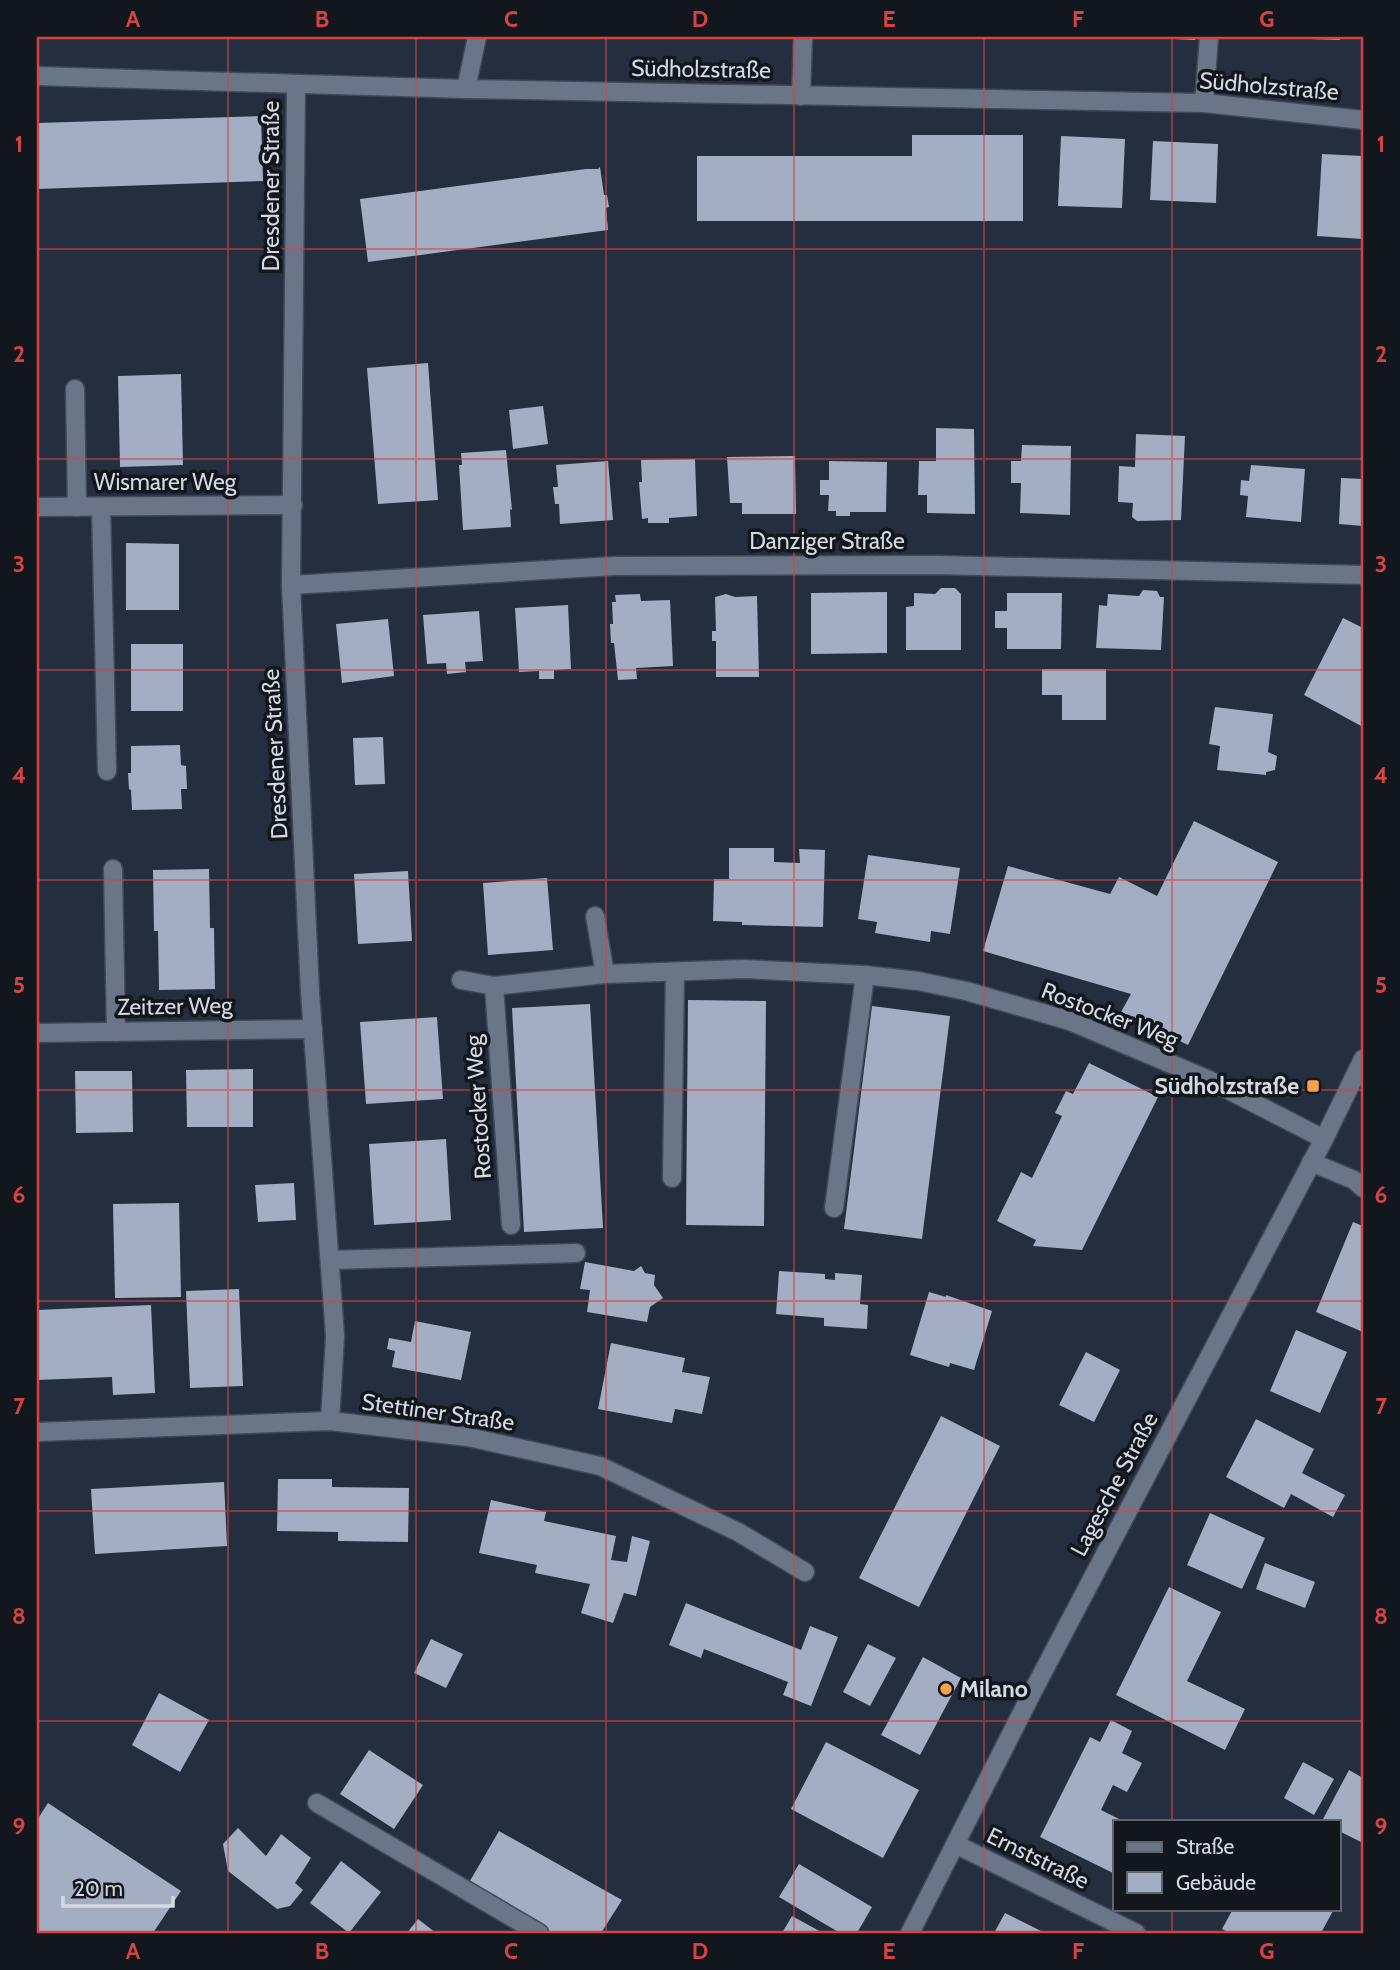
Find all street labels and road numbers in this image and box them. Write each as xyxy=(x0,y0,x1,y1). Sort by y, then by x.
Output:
street label: Südholzstraße xyxy=(631,54,771,84)
street label: Südholzstraße xyxy=(1198,66,1340,106)
street label: Dresdener Straße xyxy=(257,101,285,271)
street label: Wismarer Weg xyxy=(94,468,237,496)
street label: Danziger Straße xyxy=(749,527,905,555)
street label: Dresdener Straße xyxy=(257,668,293,840)
street label: Rostocker Weg xyxy=(1038,976,1183,1054)
street label: Zeitzer Weg xyxy=(117,991,233,1021)
street label: Rostocker Weg xyxy=(459,1033,497,1180)
street label: Stettiner Straße xyxy=(360,1387,516,1437)
street label: Lagesche Straße xyxy=(1064,1407,1164,1561)
street label: Ernststraße xyxy=(982,1821,1094,1895)

